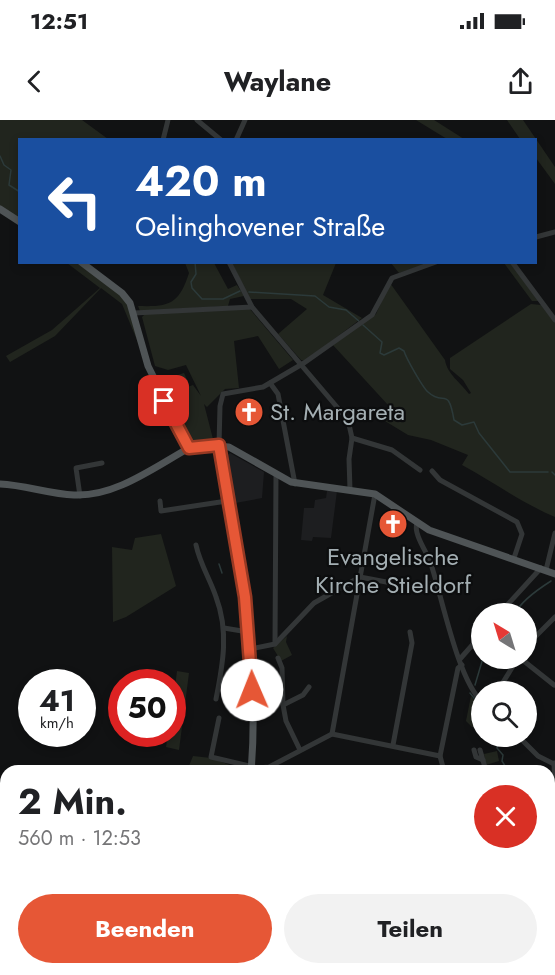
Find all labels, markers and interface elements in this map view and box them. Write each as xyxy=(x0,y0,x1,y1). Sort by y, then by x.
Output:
text: 12:51 xyxy=(30,5,88,37)
text: Waylane xyxy=(224,62,331,101)
icon: back xyxy=(18,65,51,98)
icon: share xyxy=(504,65,537,98)
text: 420 m xyxy=(135,151,267,212)
icon: left xyxy=(36,162,114,240)
text: Oelinghovener Straße xyxy=(135,207,385,246)
pin xyxy=(138,375,189,426)
icon: arrive xyxy=(147,384,180,417)
place label: St. Margareta xyxy=(270,394,405,429)
church icon: St. Margareta xyxy=(233,396,265,428)
church icon: Evangelische Kirche Stieldorf xyxy=(377,508,409,540)
place label: Evangelische Kirche Stieldorf xyxy=(315,539,472,602)
north arrow xyxy=(471,603,537,669)
map controls xyxy=(471,603,537,747)
position arrow xyxy=(220,658,284,722)
speed limit sign: 50 xyxy=(108,669,186,747)
text: 41 xyxy=(39,679,75,722)
button: search xyxy=(471,681,537,747)
text: km/h xyxy=(40,712,74,734)
text: 2 Min. xyxy=(18,775,127,827)
button: close xyxy=(474,785,537,848)
text: 560 m · 12:53 xyxy=(18,824,141,853)
button: Beenden xyxy=(18,894,272,963)
button: Teilen xyxy=(284,894,537,963)

